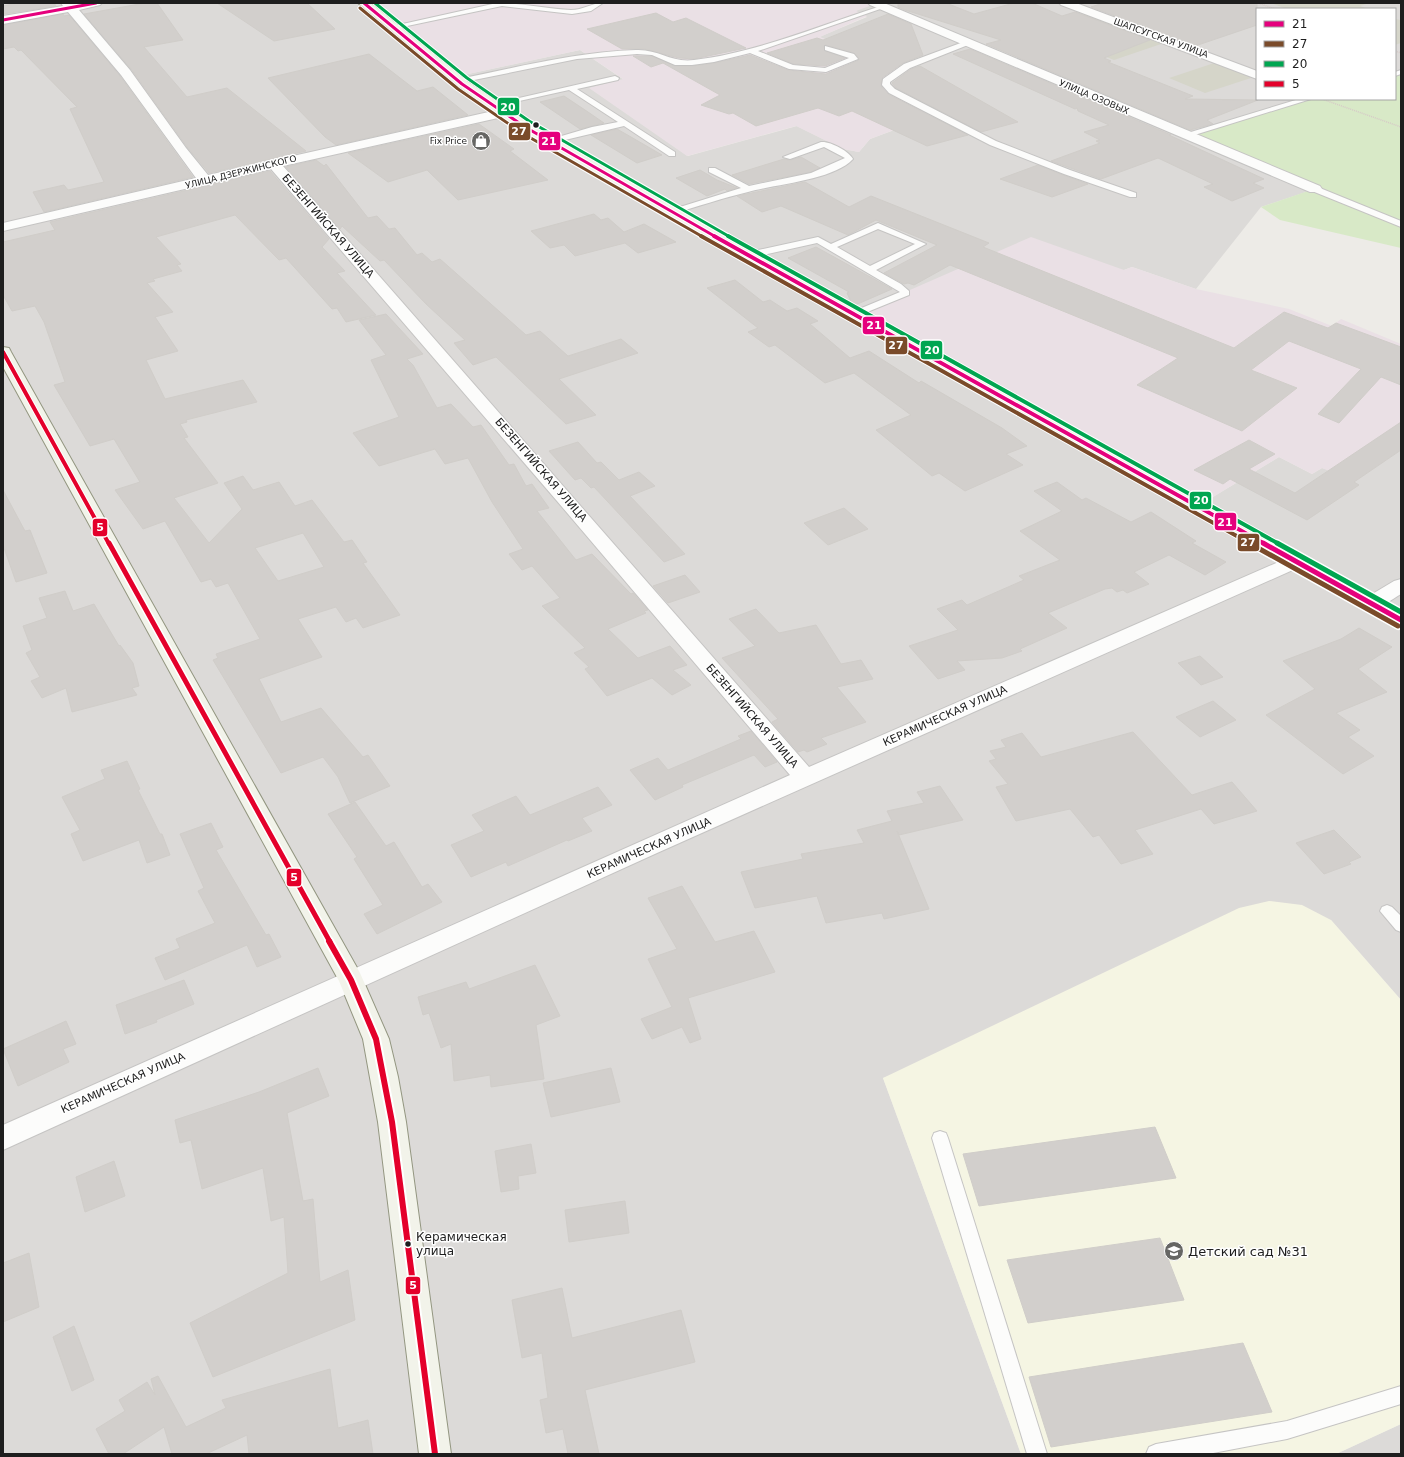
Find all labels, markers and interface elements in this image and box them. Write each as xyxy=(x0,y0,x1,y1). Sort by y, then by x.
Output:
legend xyxy=(1256,8,1396,100)
street label: ШАПСУГСКАЯ УЛИЦА xyxy=(1112,16,1210,60)
text: 21 xyxy=(1292,17,1307,31)
text: 27 xyxy=(1292,37,1307,51)
text: 20 xyxy=(1292,57,1307,71)
text: 5 xyxy=(1292,77,1300,91)
street label: УЛИЦА ОЗОВЫХ xyxy=(1057,78,1131,116)
line badge: 20 xyxy=(497,97,520,116)
text: 20 xyxy=(500,101,516,114)
unlabelled marker xyxy=(531,120,541,130)
line badge: 27 xyxy=(508,122,531,141)
text: 27 xyxy=(511,125,527,138)
shop icon: Fix Price xyxy=(470,130,492,152)
line badge: 21 xyxy=(538,131,561,151)
text: 21 xyxy=(541,135,557,148)
place label: Fix Price xyxy=(430,136,467,146)
street label: УЛИЦА ДЗЕРЖИНСКОГО xyxy=(184,153,298,191)
street label: БЕЗЕНГИЙСКАЯ УЛИЦА xyxy=(279,171,377,281)
line badge: 21 xyxy=(862,316,885,335)
text: 21 xyxy=(866,319,882,332)
line badge: 27 xyxy=(885,336,908,355)
text: 27 xyxy=(888,339,904,352)
line badge: 20 xyxy=(920,340,943,360)
text: 20 xyxy=(924,344,940,357)
street label: БЕЗЕНГИЙСКАЯ УЛИЦА xyxy=(492,415,590,525)
line badge: 20 xyxy=(1189,491,1212,510)
text: 20 xyxy=(1193,494,1209,507)
line badge: 21 xyxy=(1214,512,1237,531)
text: 21 xyxy=(1217,516,1233,529)
line badge: 5 xyxy=(92,518,108,537)
text: 5 xyxy=(96,521,104,534)
line badge: 27 xyxy=(1237,533,1260,552)
text: 27 xyxy=(1240,536,1256,549)
street label: БЕЗЕНГИЙСКАЯ УЛИЦА xyxy=(703,661,801,771)
street label: КЕРАМИЧЕСКАЯ УЛИЦА xyxy=(881,683,1010,749)
street label: КЕРАМИЧЕСКАЯ УЛИЦА xyxy=(585,815,714,881)
line badge: 5 xyxy=(286,868,302,887)
text: 5 xyxy=(290,871,298,884)
street label: КЕРАМИЧЕСКАЯ УЛИЦА xyxy=(59,1050,188,1116)
place label: Керамическая улица xyxy=(416,1230,507,1258)
marker: Керамическая улица xyxy=(403,1239,413,1249)
school or university icon: Детский сад №31 xyxy=(1163,1240,1185,1262)
place label: Детский сад №31 xyxy=(1188,1244,1308,1259)
line badge: 5 xyxy=(405,1276,421,1295)
text: 5 xyxy=(409,1279,417,1292)

